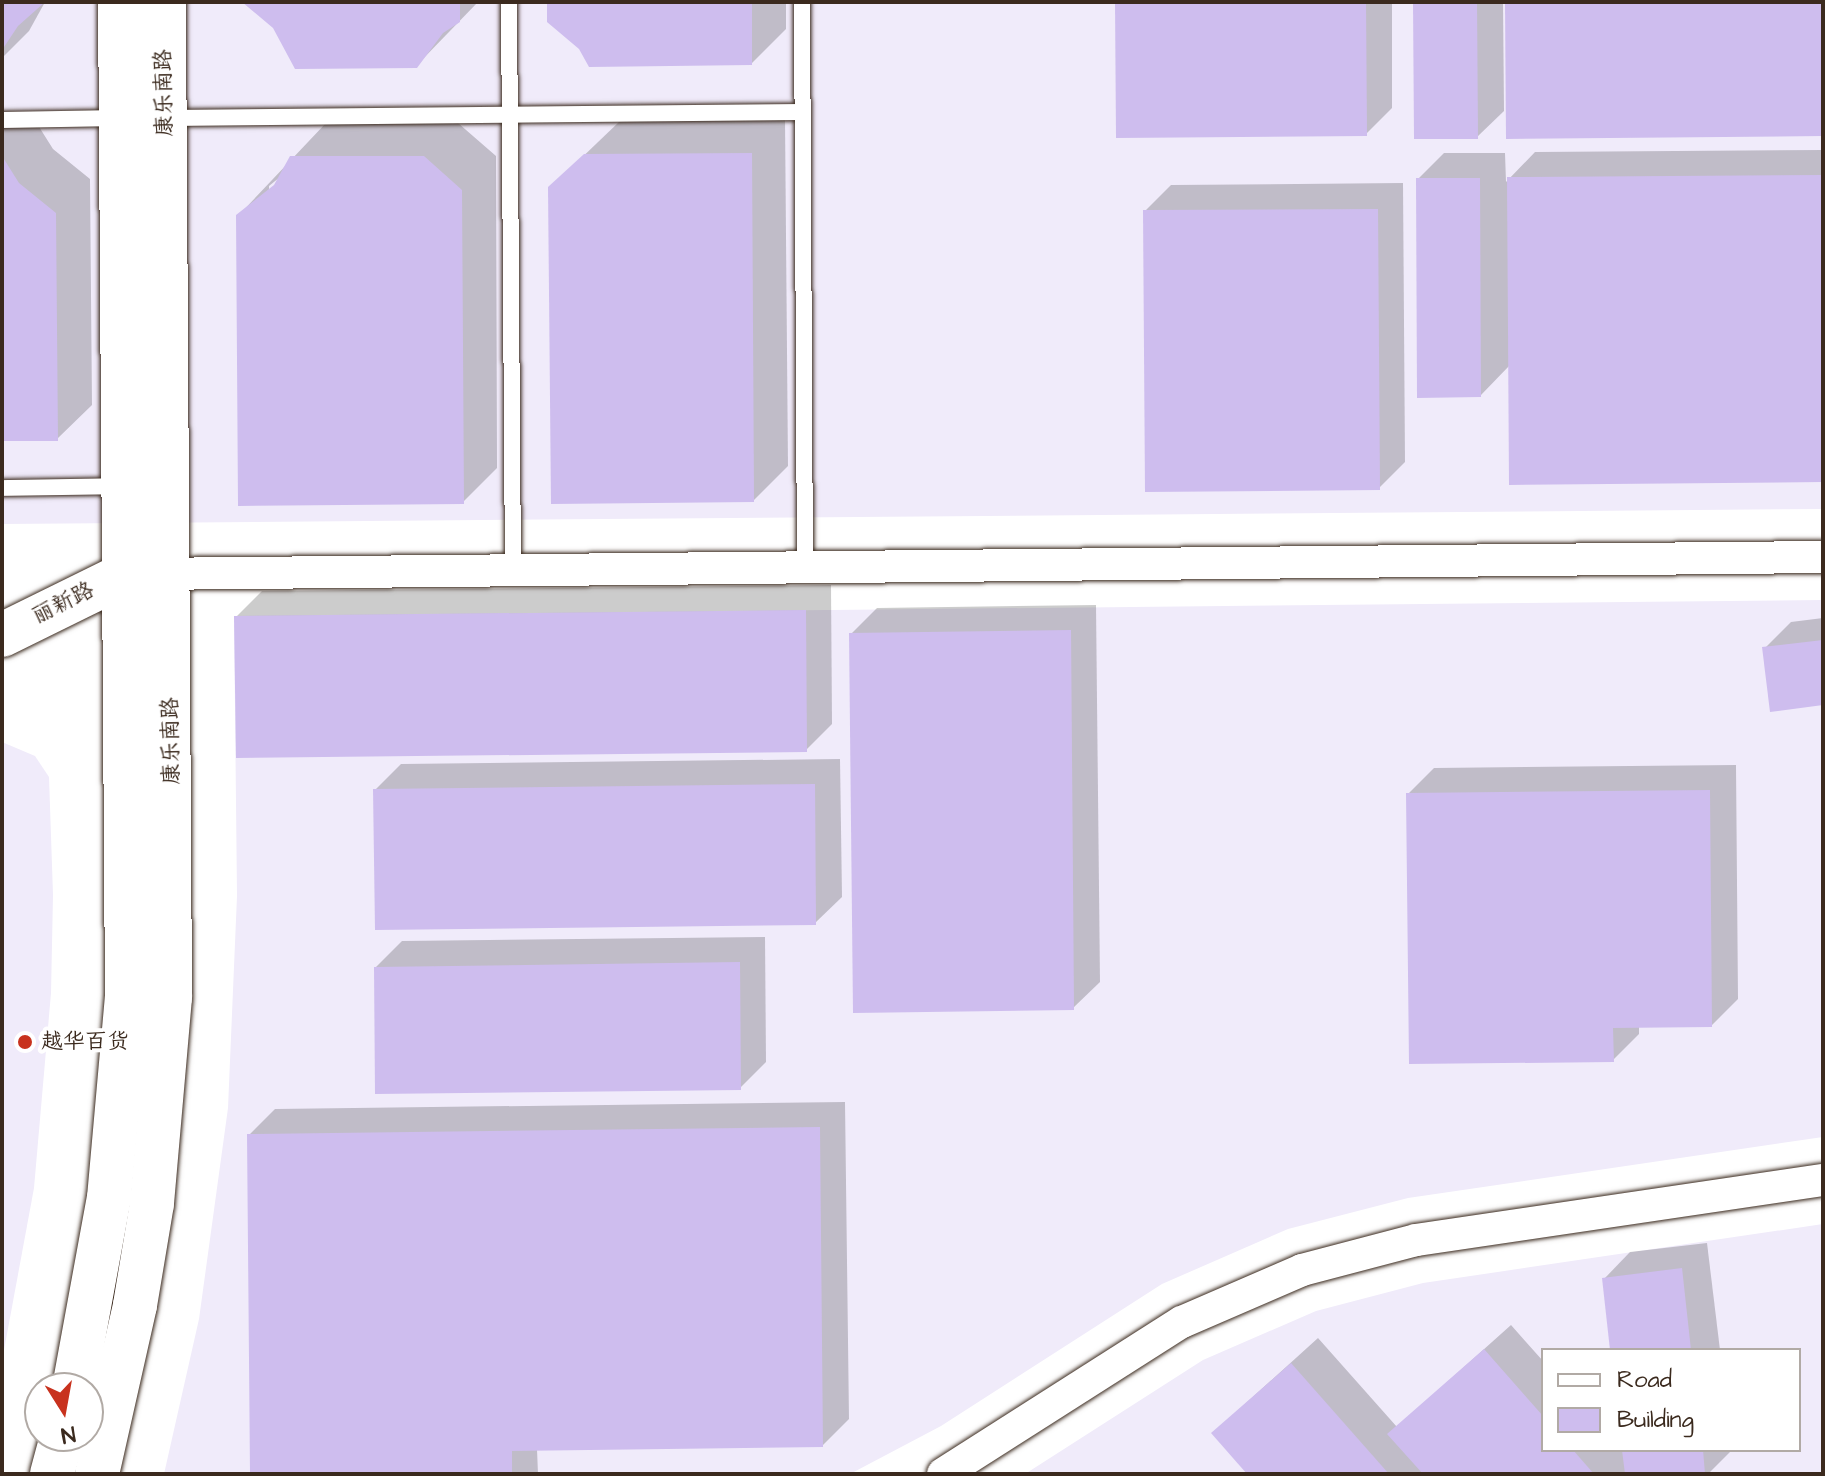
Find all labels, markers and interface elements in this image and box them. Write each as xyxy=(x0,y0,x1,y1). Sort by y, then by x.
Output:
street label: 康乐南路 xyxy=(150,49,178,137)
street label: 丽新路 xyxy=(28,577,98,629)
street label: 康乐南路 xyxy=(157,697,185,785)
place label: 越华百货 xyxy=(41,1029,129,1055)
marker: 越华百货 xyxy=(16,1033,34,1051)
legend xyxy=(1541,1348,1801,1452)
text: Road xyxy=(1617,1363,1672,1397)
north arrow xyxy=(24,1372,104,1452)
text: Building xyxy=(1617,1403,1694,1437)
text: N xyxy=(59,1418,78,1451)

